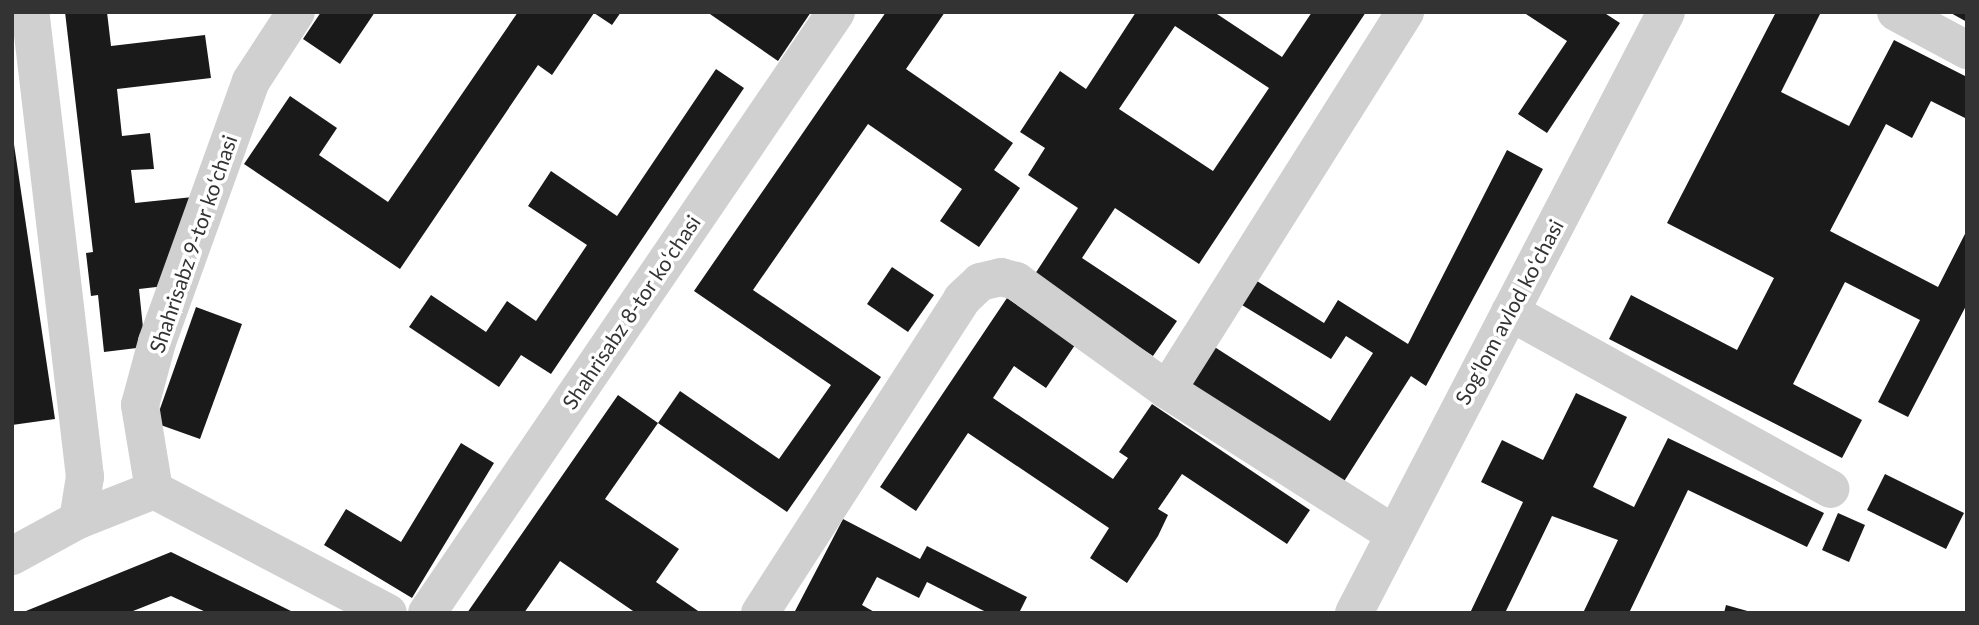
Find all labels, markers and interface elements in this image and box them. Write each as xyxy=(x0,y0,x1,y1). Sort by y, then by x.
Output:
street label: Shahrisabz 9-tor koʻchasi xyxy=(144,132,242,356)
street label: Shahrisabz 8-tor koʻchasi xyxy=(557,210,705,414)
street label: Sogʻlom avlod koʻchasi xyxy=(1450,215,1568,409)

